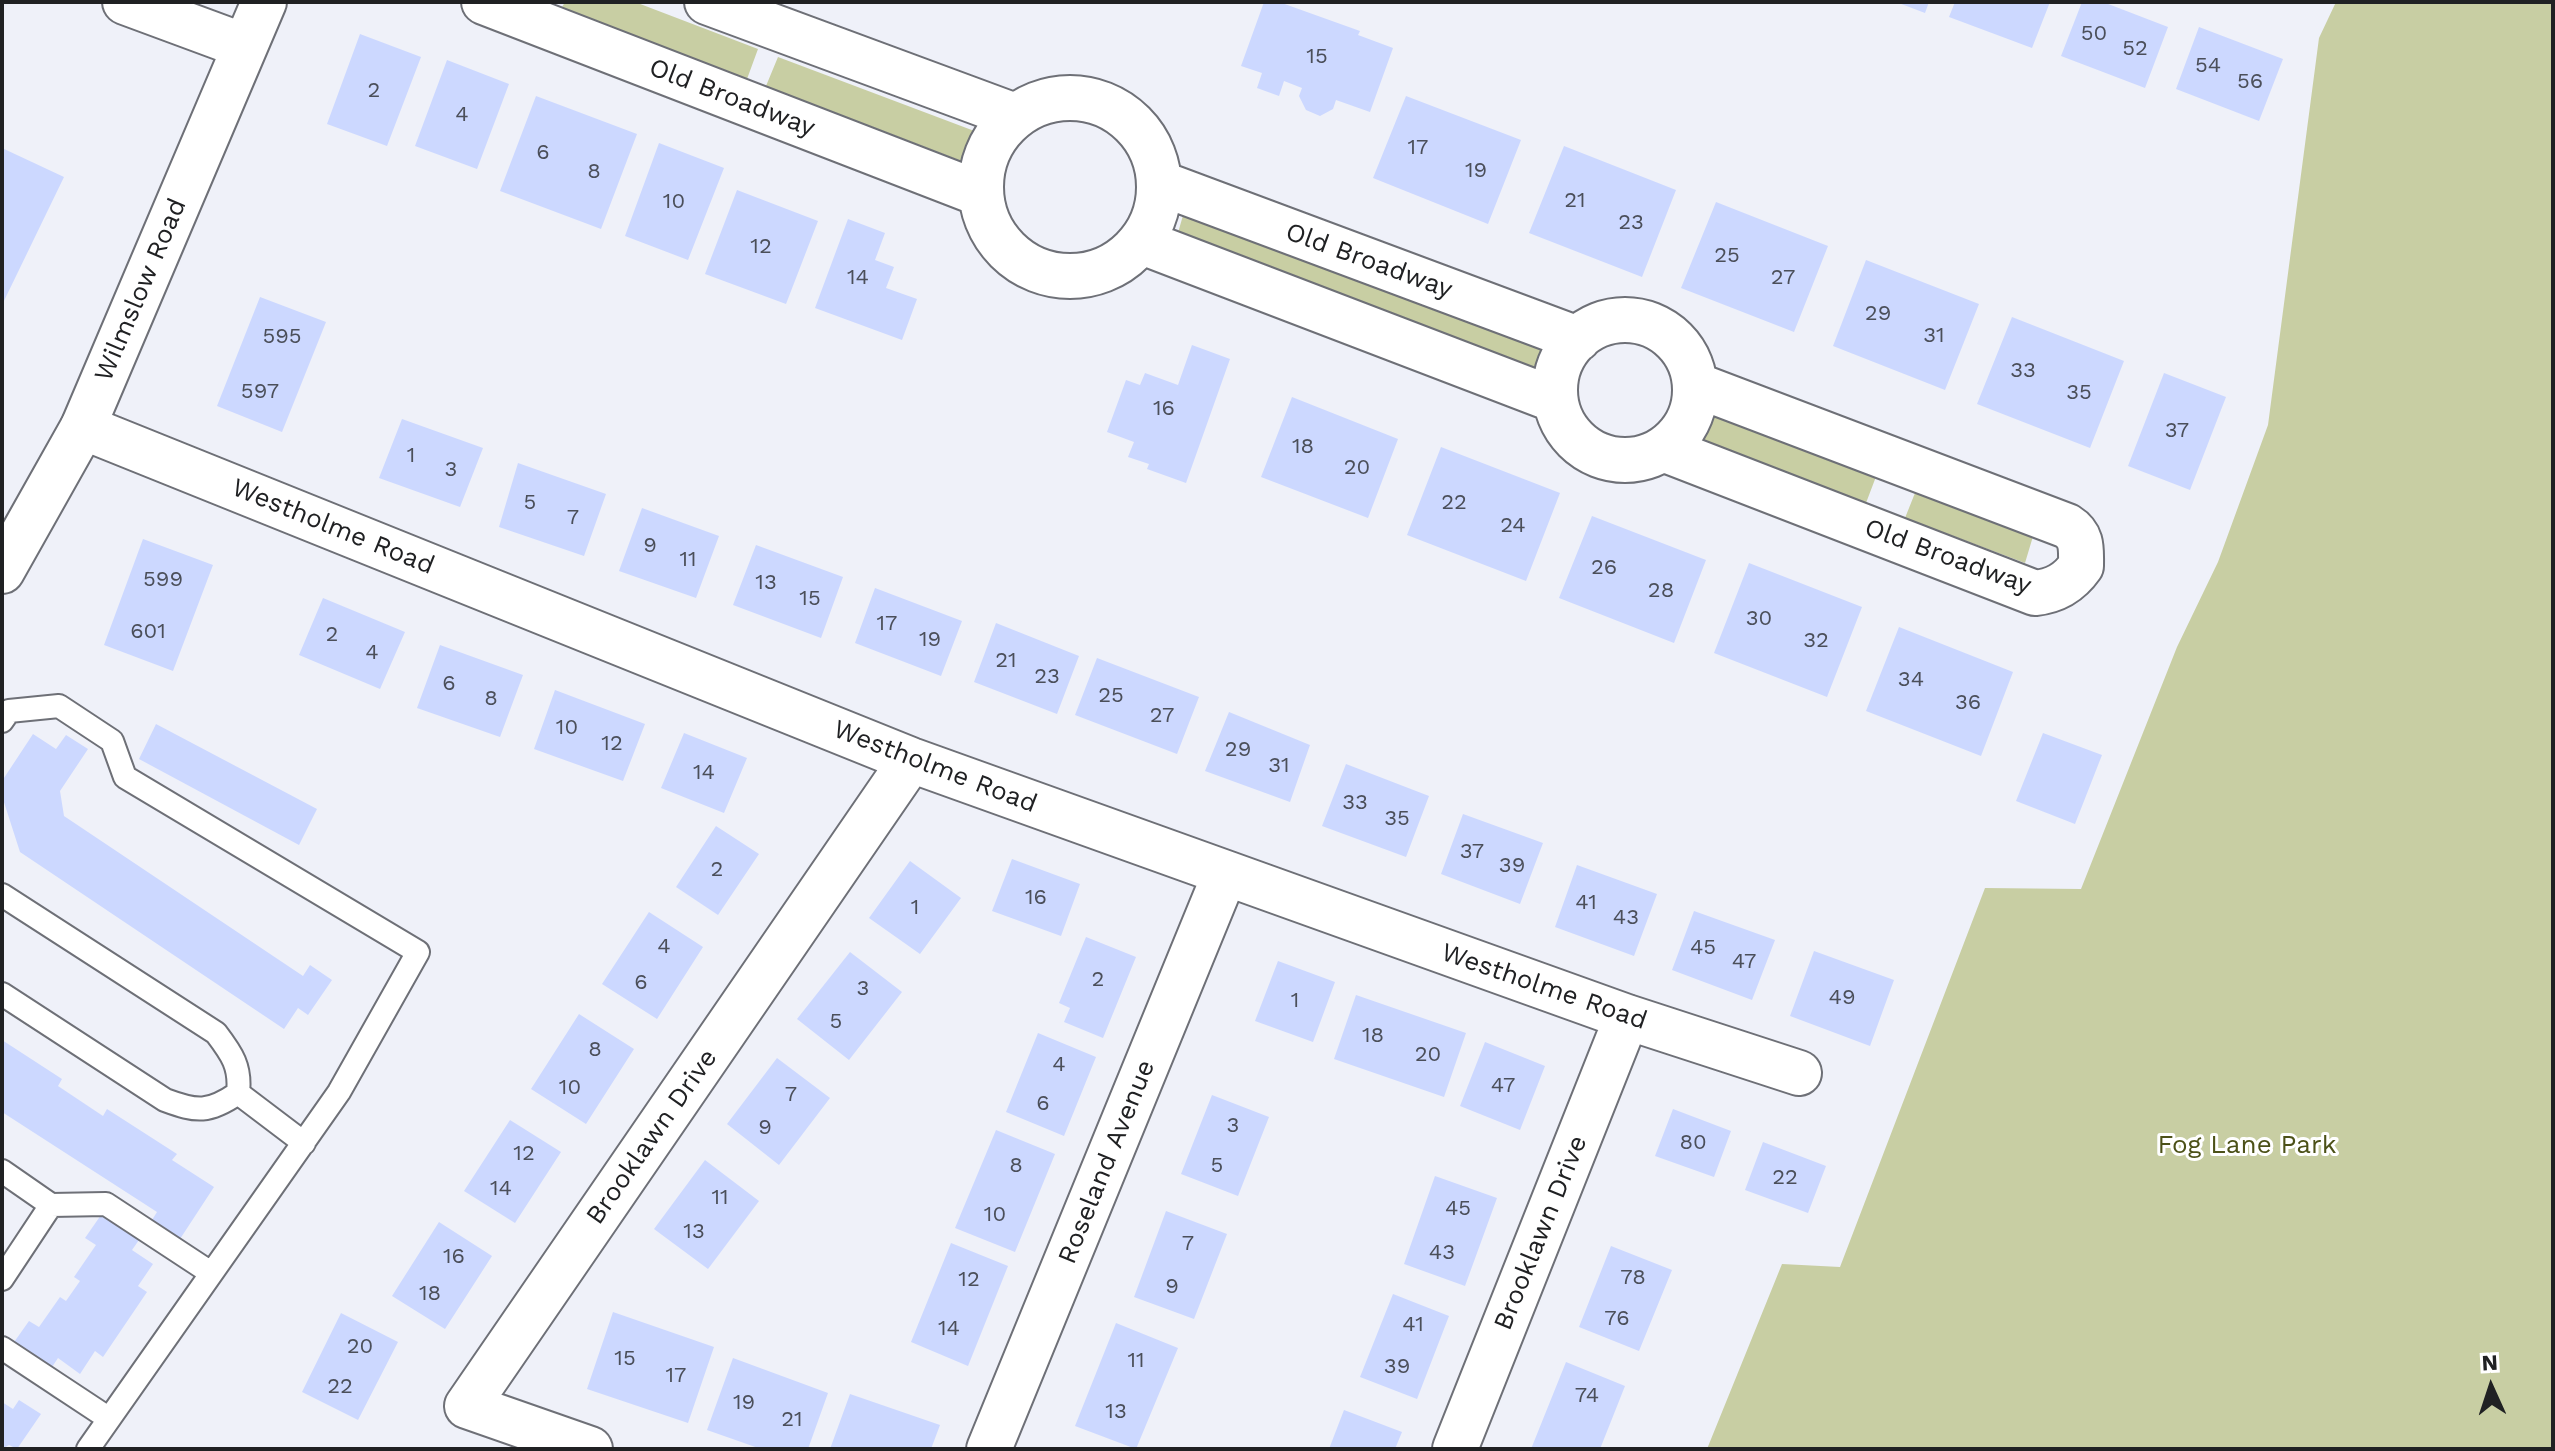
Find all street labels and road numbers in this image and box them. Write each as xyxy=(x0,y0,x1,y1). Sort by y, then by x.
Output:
street label: Old Broadway xyxy=(645,52,819,144)
street label: Wilmslow Road xyxy=(88,194,194,386)
street label: Old Broadway xyxy=(1281,216,1457,306)
street label: Westholme Road xyxy=(227,472,439,582)
street label: Old Broadway xyxy=(1860,512,2036,602)
street label: Westholme Road xyxy=(829,714,1041,820)
street label: Westholme Road xyxy=(1437,937,1651,1037)
street label: Brooklawn Drive xyxy=(580,1043,724,1231)
street label: Roseland Avenue xyxy=(1052,1056,1162,1268)
street label: Brooklawn Drive xyxy=(1488,1131,1594,1335)

